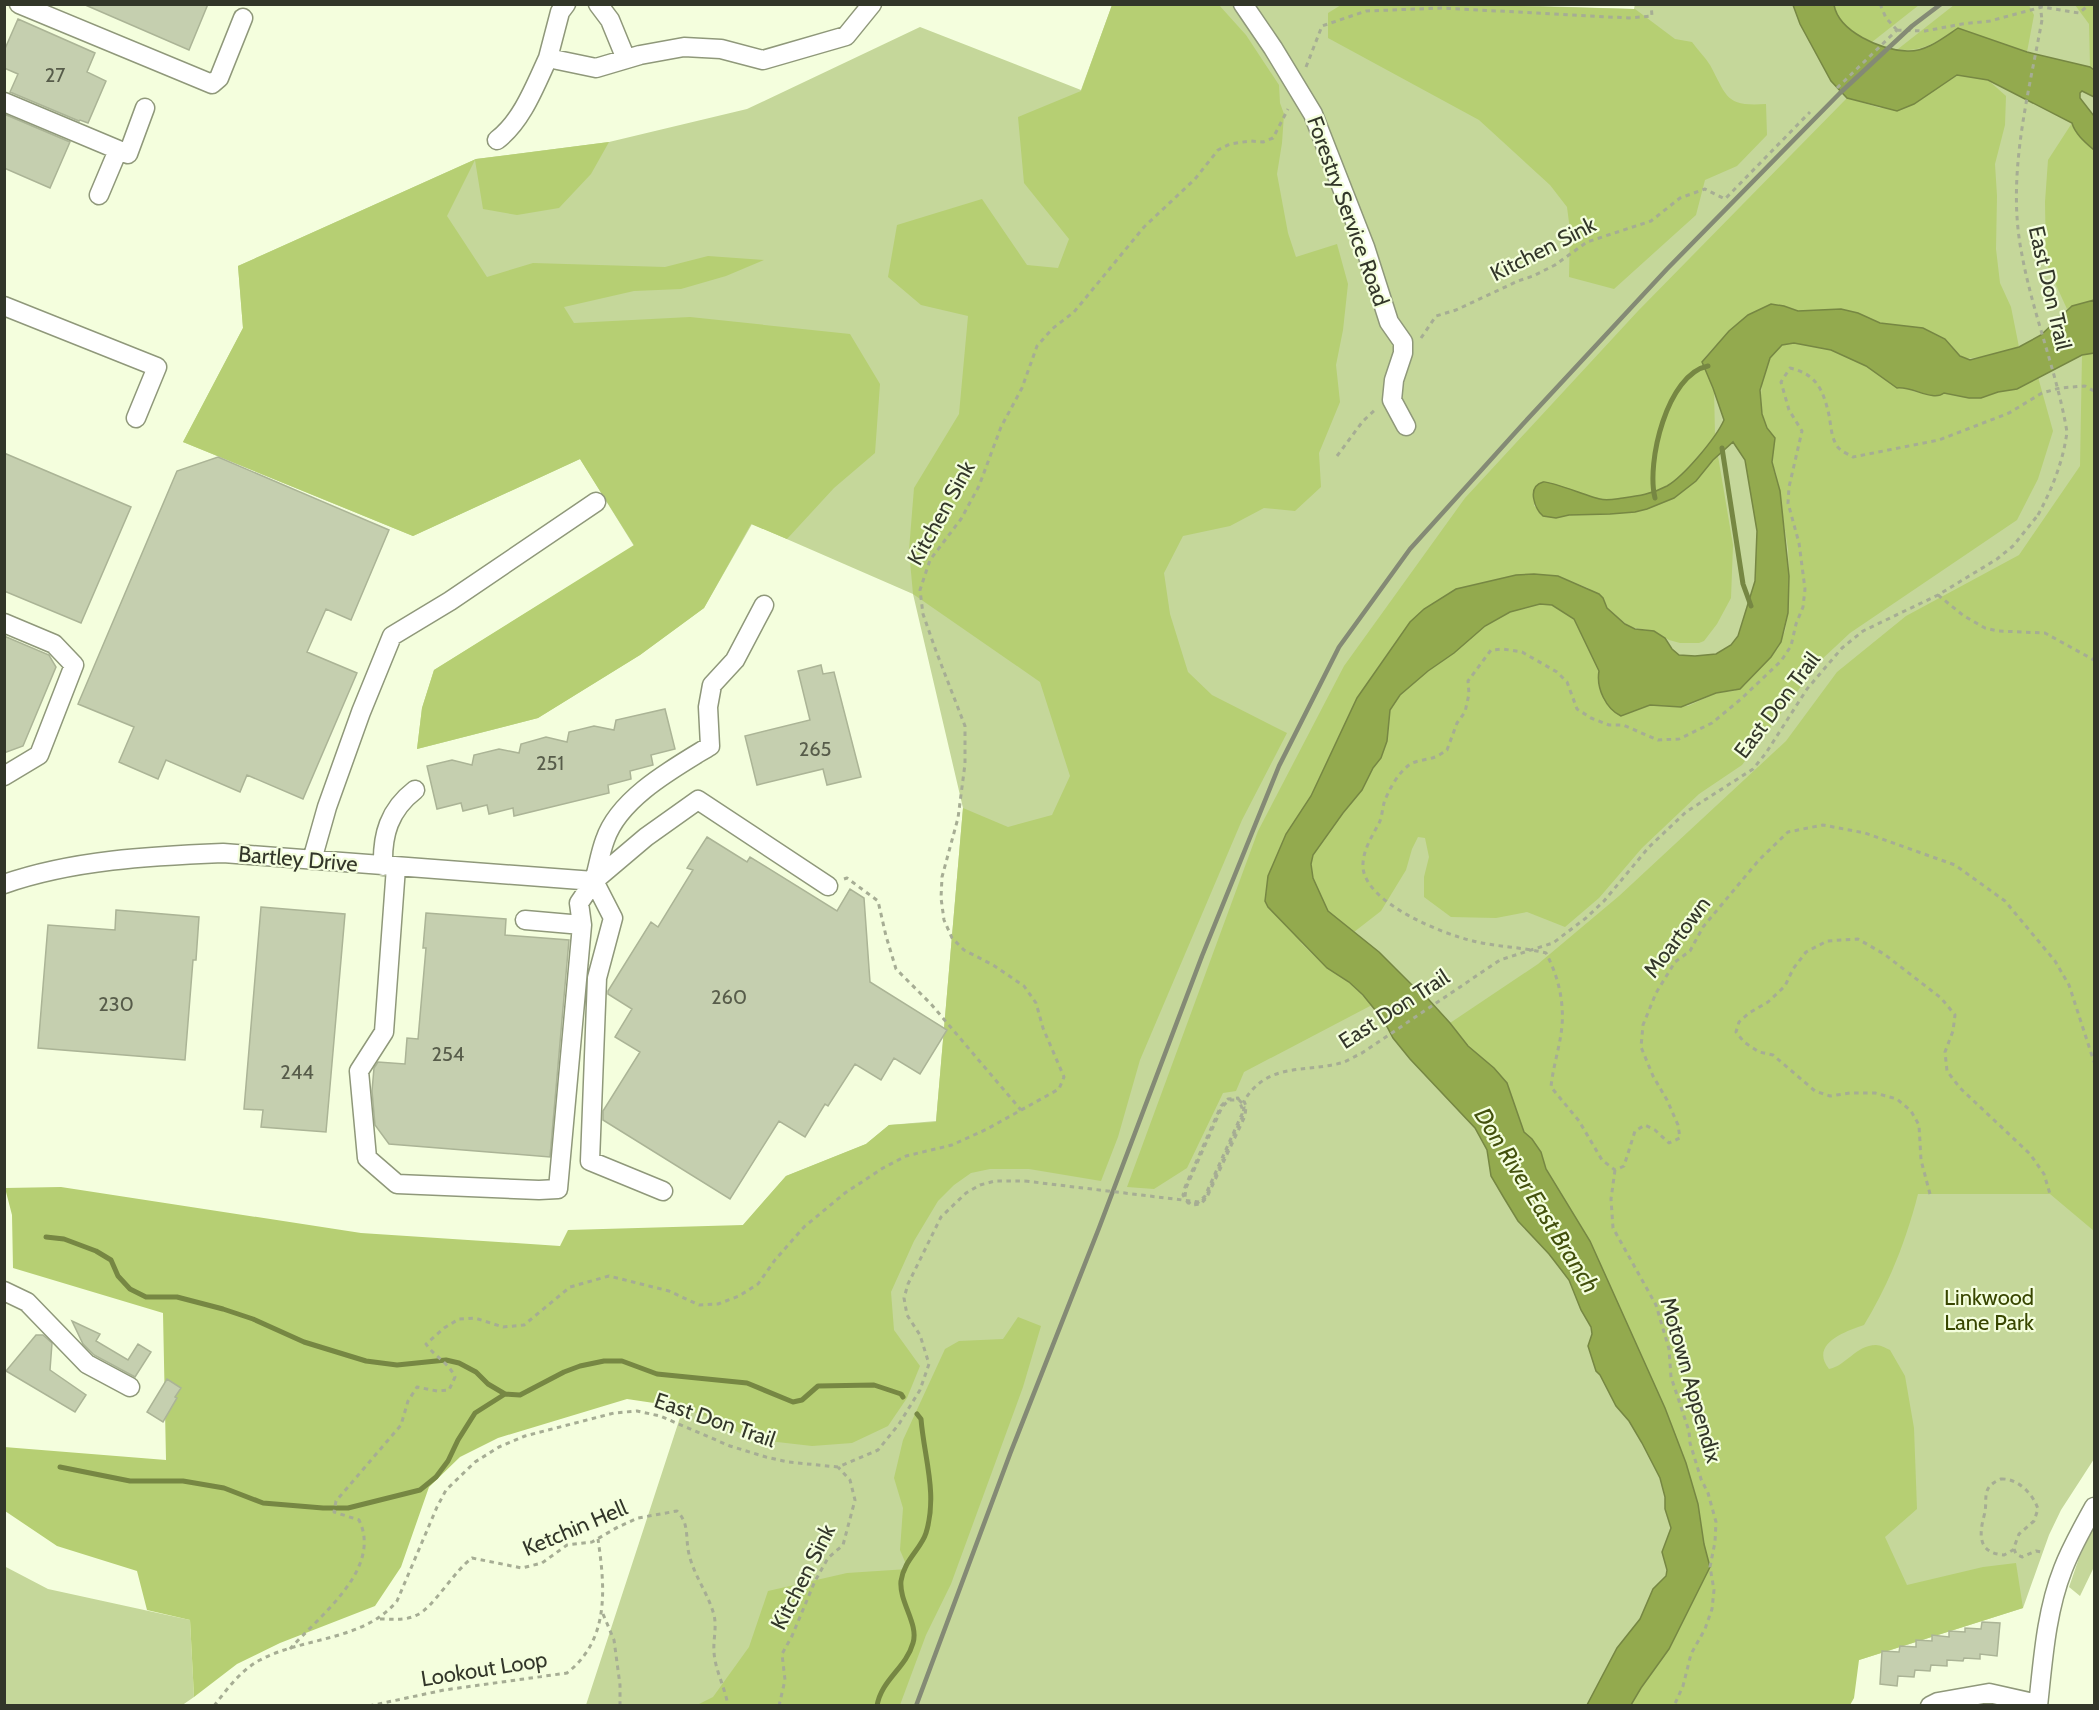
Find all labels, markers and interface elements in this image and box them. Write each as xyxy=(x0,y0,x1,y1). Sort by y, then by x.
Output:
house number: 27 xyxy=(45,63,65,87)
street label: Forestry Service Road xyxy=(1301,112,1395,310)
street label: Kitchen Sink xyxy=(1486,211,1600,287)
street label: East Don Trail xyxy=(2023,223,2078,353)
street label: Kitchen Sink xyxy=(901,456,981,570)
street label: East Don Trail xyxy=(1728,646,1826,764)
house number: 265 xyxy=(799,737,831,761)
house number: 251 xyxy=(536,751,564,775)
street label: Bartley Drive xyxy=(237,840,359,878)
street label: Moartown xyxy=(1638,891,1716,983)
street label: East Don Trail xyxy=(1334,963,1455,1055)
house number: 260 xyxy=(711,985,747,1009)
house number: 230 xyxy=(98,992,134,1016)
house number: 254 xyxy=(432,1042,465,1066)
house number: 244 xyxy=(280,1060,314,1084)
water label: Don River East Branch xyxy=(1468,1102,1606,1298)
park label: Linkwood Lane Park xyxy=(1944,1284,2034,1336)
street label: Motown Appendix xyxy=(1654,1294,1728,1466)
street label: East Don Trail xyxy=(651,1387,780,1454)
street label: Ketchin Hell xyxy=(519,1494,632,1562)
street label: Kitchen Sink xyxy=(765,1520,841,1634)
street label: Lookout Loop xyxy=(419,1646,549,1692)

